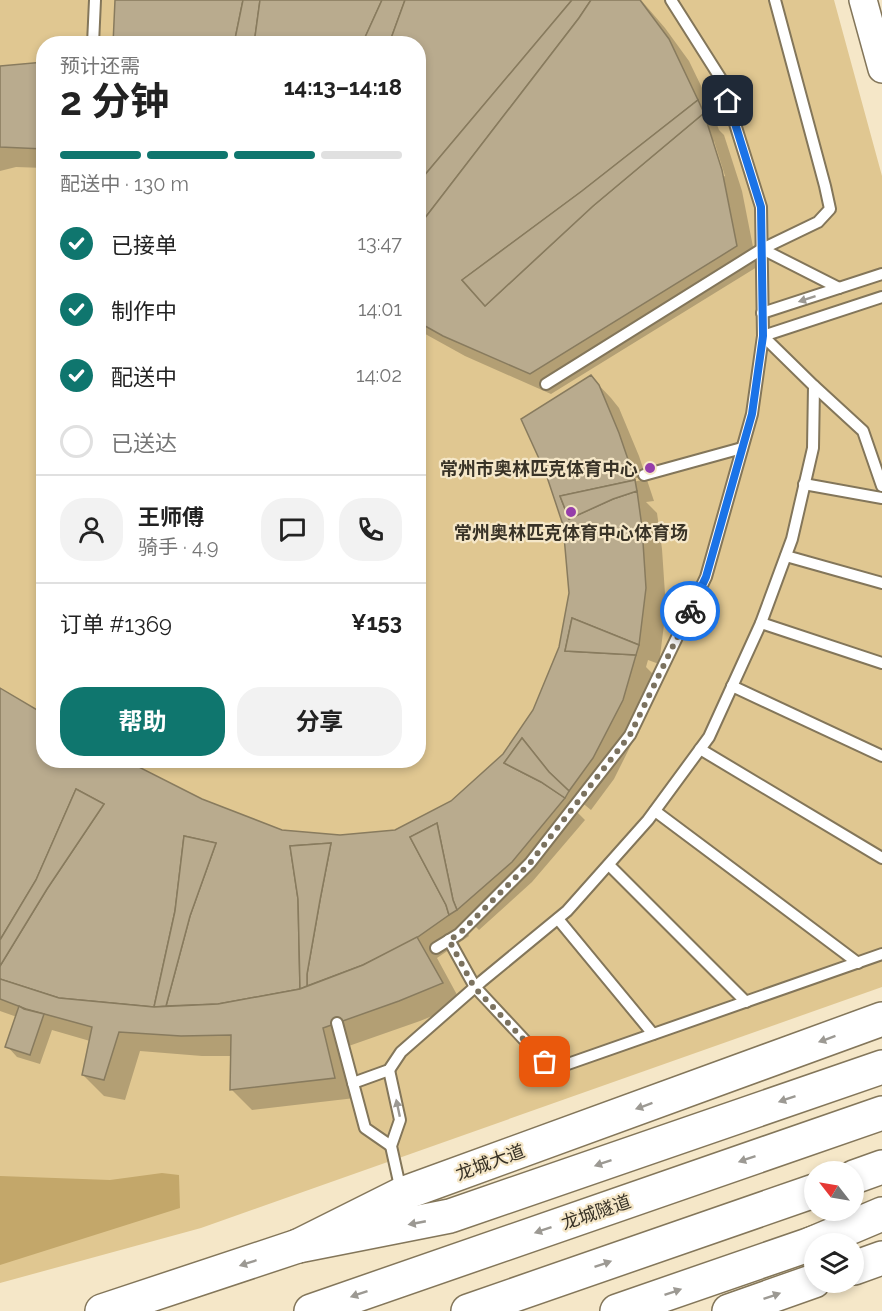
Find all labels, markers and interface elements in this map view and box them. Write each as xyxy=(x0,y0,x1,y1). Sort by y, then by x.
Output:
text: 预计还需 xyxy=(60,54,140,78)
text: 14:13–14:18 xyxy=(284,74,402,100)
pin xyxy=(702,75,753,126)
text: 2 分钟 xyxy=(60,78,169,124)
icon: home xyxy=(711,84,744,117)
text: 配送中 · 130 m xyxy=(60,172,189,196)
icon: check xyxy=(60,227,93,260)
text: 13:47 xyxy=(357,231,402,255)
text: 已接单 xyxy=(111,232,177,258)
icon: check xyxy=(60,293,93,326)
one-way arrow xyxy=(797,294,815,304)
text: 14:01 xyxy=(358,297,402,321)
text: 制作中 xyxy=(111,298,177,324)
icon: check xyxy=(60,359,93,392)
text: 14:02 xyxy=(356,363,402,387)
text: 配送中 xyxy=(111,364,177,390)
text: 已送达 xyxy=(111,430,177,456)
place label: 常州市奥林匹克体育中心 xyxy=(440,458,638,479)
marker: 常州市奥林匹克体育中心 xyxy=(643,461,657,475)
button: person xyxy=(60,498,123,561)
button: chat xyxy=(261,498,324,561)
button: phone xyxy=(339,498,402,561)
text: 王师傅 xyxy=(138,504,204,530)
marker: 常州奥林匹克体育中心体育场 xyxy=(564,505,578,519)
place label: 常州奥林匹克体育中心体育场 xyxy=(454,522,688,543)
text: 骑手 · 4.9 xyxy=(138,535,218,559)
courier xyxy=(660,581,720,641)
icon: bike xyxy=(674,595,707,628)
text: ¥153 xyxy=(351,609,402,635)
text: 订单 #1369 xyxy=(60,611,172,637)
button: 帮助 xyxy=(60,687,225,756)
button: 分享 xyxy=(237,687,402,756)
one-way arrow xyxy=(818,1034,836,1044)
pin xyxy=(519,1036,570,1087)
icon: bag xyxy=(528,1045,561,1078)
one-way arrow xyxy=(778,1095,796,1105)
one-way arrow xyxy=(392,1099,402,1117)
one-way arrow xyxy=(635,1101,653,1111)
street label: 龙城大道 xyxy=(453,1140,527,1184)
one-way arrow xyxy=(738,1155,756,1165)
one-way arrow xyxy=(594,1159,612,1169)
north arrow xyxy=(804,1161,864,1221)
map controls xyxy=(804,1161,864,1293)
street label: 龙城隧道 xyxy=(559,1190,633,1234)
one-way arrow xyxy=(408,1219,427,1228)
one-way arrow xyxy=(534,1226,552,1236)
button: layers xyxy=(804,1233,864,1293)
one-way arrow xyxy=(239,1258,257,1268)
one-way arrow xyxy=(594,1259,612,1269)
one-way arrow xyxy=(664,1286,682,1296)
one-way arrow xyxy=(350,1290,368,1300)
one-way arrow xyxy=(763,1291,781,1301)

